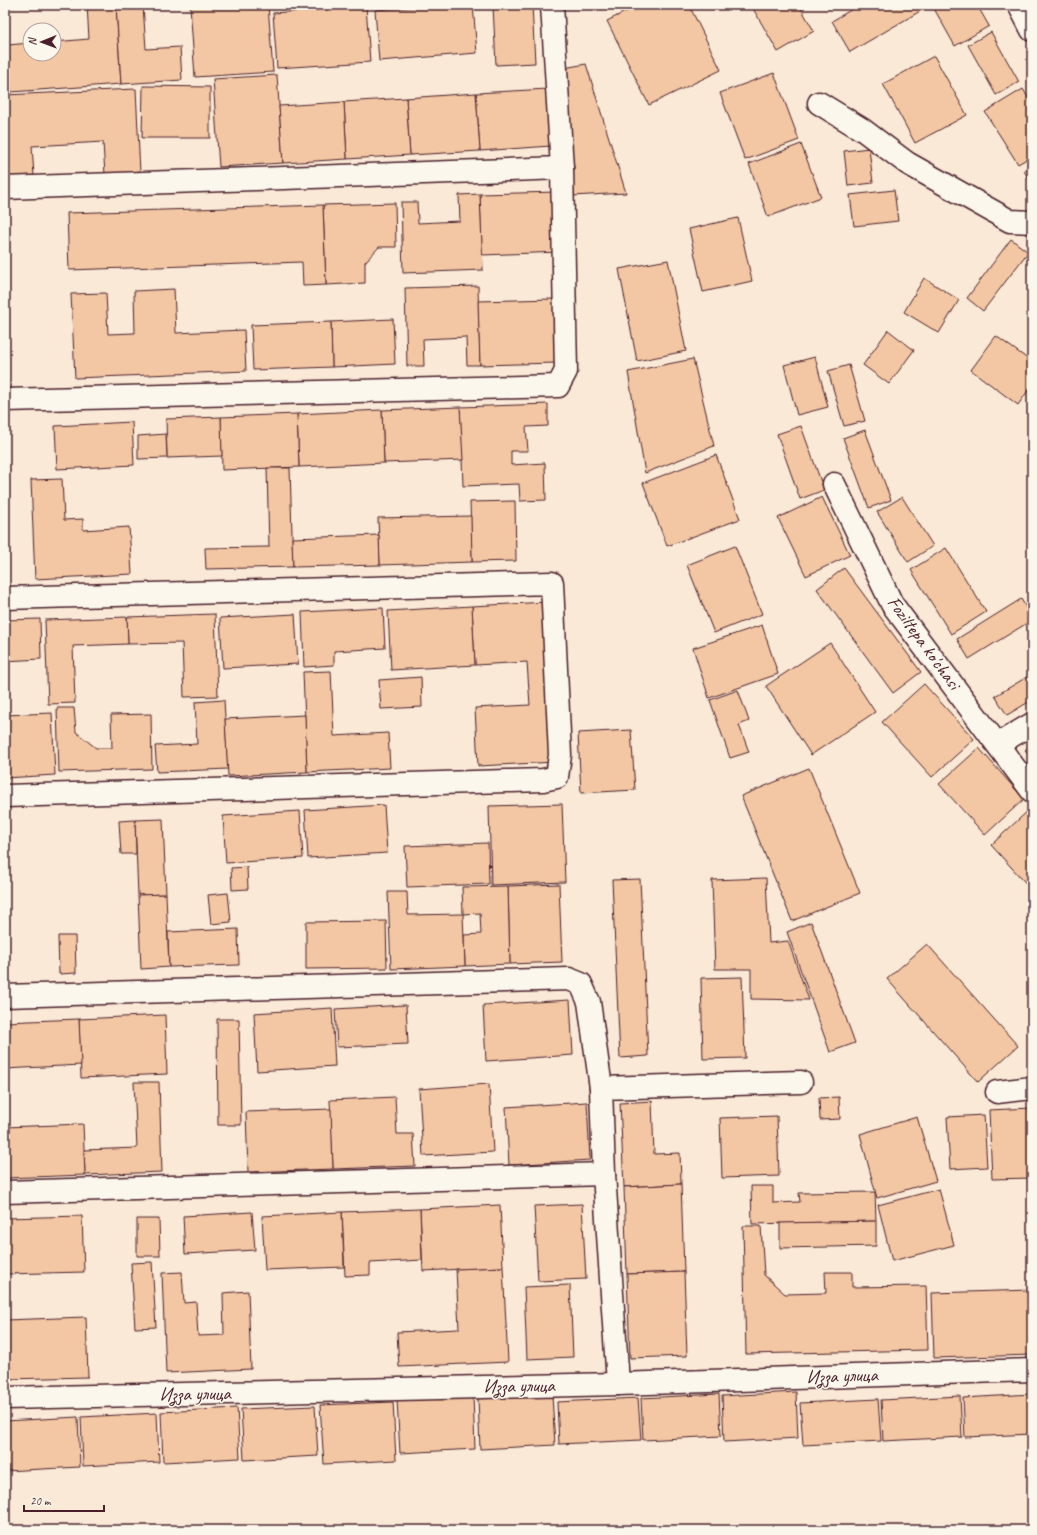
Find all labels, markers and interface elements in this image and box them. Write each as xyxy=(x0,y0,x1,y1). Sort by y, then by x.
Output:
north arrow xyxy=(22,22,62,62)
text: N xyxy=(25,36,39,46)
street label: Foziltepa ko'chasi xyxy=(882,592,967,696)
street label: Изза улица xyxy=(806,1363,880,1389)
street label: Изза улица xyxy=(483,1373,557,1399)
street label: Изза улица xyxy=(159,1381,233,1407)
scale bar xyxy=(24,1487,104,1513)
text: 20 m xyxy=(30,1493,52,1509)

